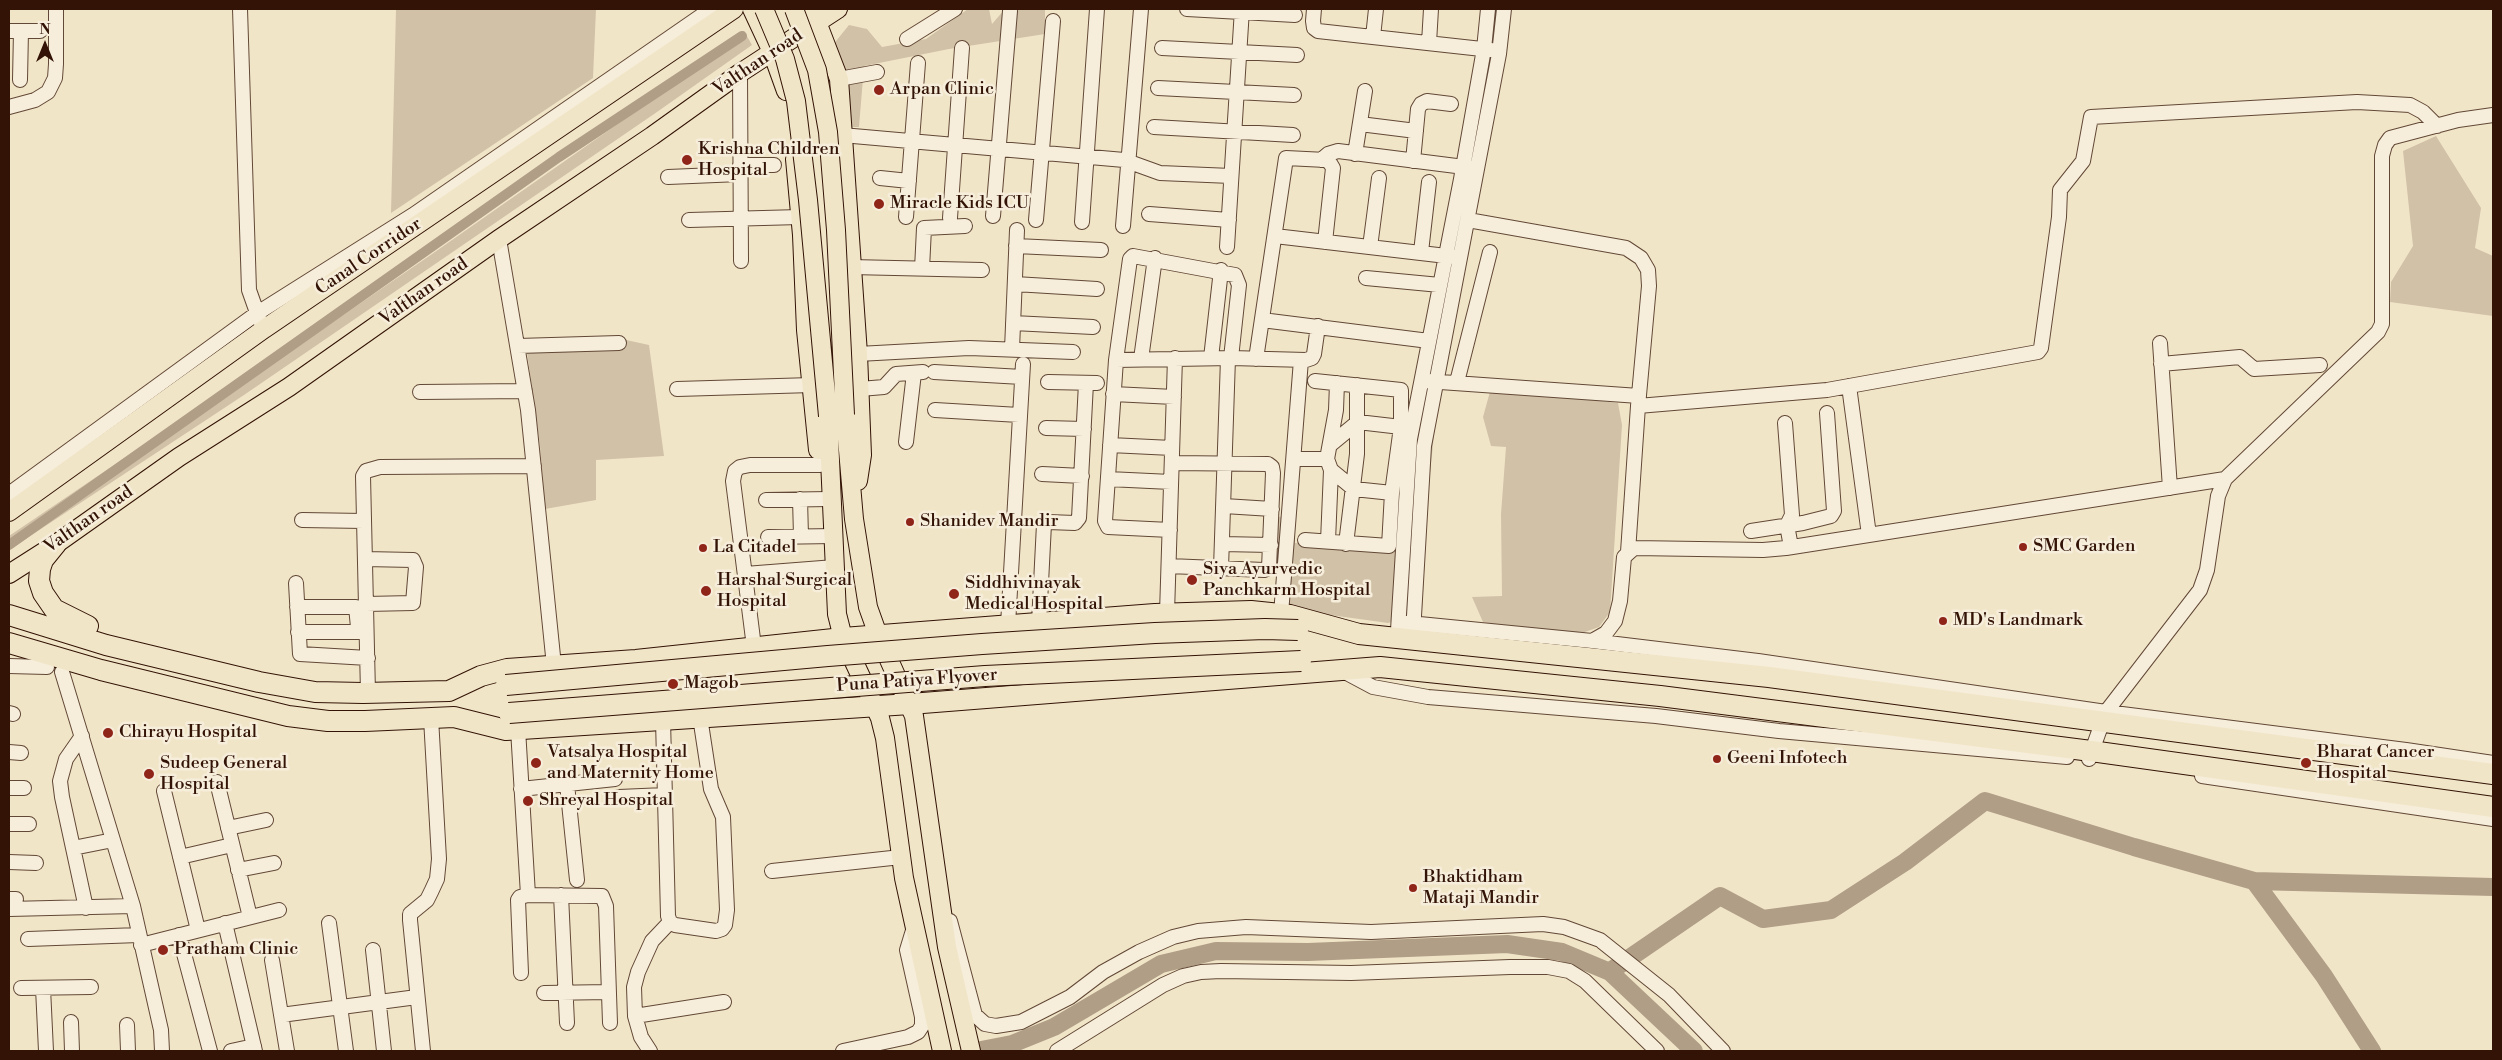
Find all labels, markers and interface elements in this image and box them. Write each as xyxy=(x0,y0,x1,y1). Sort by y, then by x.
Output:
north arrow xyxy=(20,20,70,70)
text: N xyxy=(39,21,51,39)
street label: Valthan road xyxy=(709,25,807,101)
place label: Arpan Clinic xyxy=(890,79,994,101)
marker: Arpan Clinic xyxy=(872,83,886,97)
place label: Krishna Children Hospital xyxy=(698,139,839,182)
marker: Krishna Children Hospital xyxy=(680,153,694,167)
place label: Miracle Kids ICU xyxy=(890,193,1029,215)
marker: Miracle Kids ICU xyxy=(872,197,886,211)
street label: Canal Corridor xyxy=(312,214,426,300)
street label: Valthan road xyxy=(375,253,473,331)
street label: Valthan road xyxy=(40,481,138,559)
place label: Shanidev Mandir xyxy=(920,511,1058,533)
marker: Shanidev Mandir xyxy=(904,516,916,528)
place label: SMC Garden xyxy=(2033,536,2135,558)
place label: La Citadel xyxy=(713,537,796,559)
marker: SMC Garden xyxy=(2017,541,2029,553)
marker: La Citadel xyxy=(697,542,709,554)
place label: Siya Ayurvedic Panchkarm Hospital xyxy=(1203,559,1370,602)
place label: Harshal Surgical Hospital xyxy=(717,570,852,612)
place label: Siddhivinayak Medical Hospital xyxy=(965,573,1103,616)
marker: Siya Ayurvedic Panchkarm Hospital xyxy=(1185,573,1199,587)
marker: Harshal Surgical Hospital xyxy=(699,584,713,598)
marker: Siddhivinayak Medical Hospital xyxy=(947,587,961,601)
place label: MD's Landmark xyxy=(1953,610,2082,632)
marker: MD's Landmark xyxy=(1937,615,1949,627)
street label: Puna Patiya Flyover xyxy=(836,665,998,697)
place label: Magob xyxy=(684,673,739,695)
marker: Magob xyxy=(666,677,680,691)
place label: Chirayu Hospital xyxy=(119,722,257,744)
marker: Chirayu Hospital xyxy=(101,726,115,740)
place label: Vatsalya Hospital and Maternity Home xyxy=(547,742,714,784)
place label: Bharat Cancer Hospital xyxy=(2317,742,2435,784)
place label: Geeni Infotech xyxy=(1727,748,1847,770)
place label: Sudeep General Hospital xyxy=(160,753,287,796)
marker: Geeni Infotech xyxy=(1711,753,1723,765)
marker: Vatsalya Hospital and Maternity Home xyxy=(529,756,543,770)
marker: Bharat Cancer Hospital xyxy=(2299,756,2313,770)
marker: Sudeep General Hospital xyxy=(142,767,156,781)
place label: Shreyal Hospital xyxy=(539,790,673,812)
marker: Shreyal Hospital xyxy=(521,794,535,808)
place label: Bhaktidham Mataji Mandir xyxy=(1423,867,1539,910)
marker: Bhaktidham Mataji Mandir xyxy=(1407,882,1419,894)
place label: Pratham Clinic xyxy=(174,939,298,961)
marker: Pratham Clinic xyxy=(156,943,170,957)

